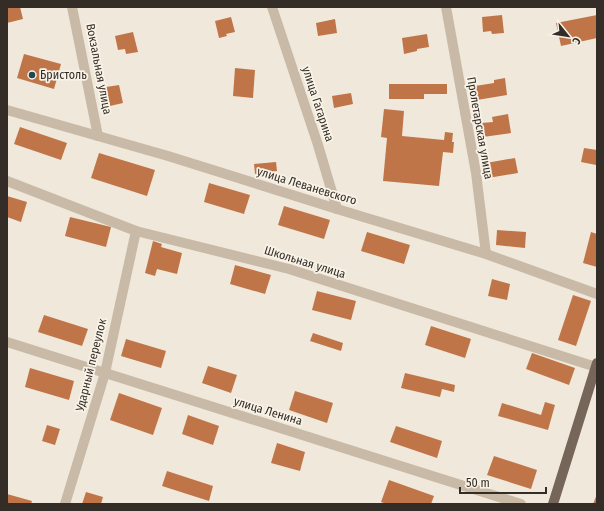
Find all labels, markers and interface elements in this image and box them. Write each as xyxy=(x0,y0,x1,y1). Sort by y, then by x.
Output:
north arrow xyxy=(548,16,588,56)
street label: Вокзальная улица xyxy=(83,22,115,116)
text: С xyxy=(569,35,583,47)
street label: улица Гагарина xyxy=(299,65,337,143)
place label: Бристоль xyxy=(40,68,87,82)
marker: Бристоль xyxy=(27,70,37,80)
street label: Пролетарская улица xyxy=(464,76,496,180)
street label: улица Леваневского xyxy=(255,164,359,208)
street label: Школьная улица xyxy=(263,243,348,281)
street label: Ударный переулок xyxy=(72,317,109,414)
street label: улица Ленина xyxy=(232,394,304,428)
scale bar xyxy=(460,469,546,495)
text: 50 m xyxy=(466,476,490,490)

